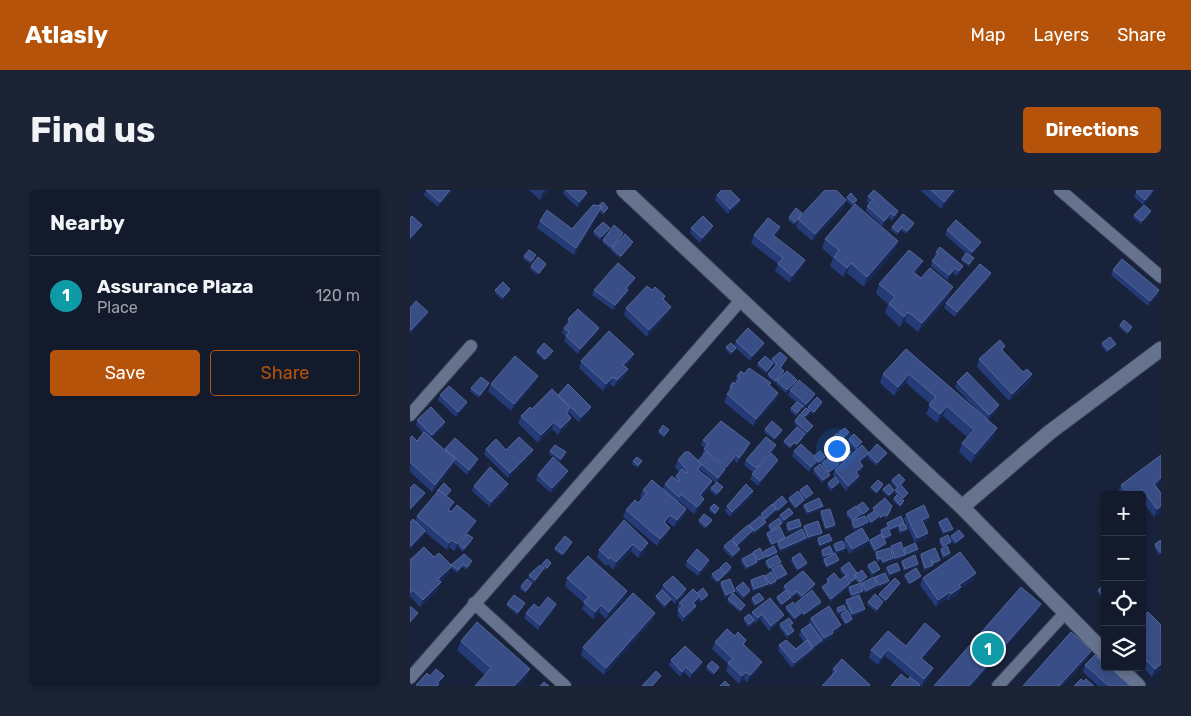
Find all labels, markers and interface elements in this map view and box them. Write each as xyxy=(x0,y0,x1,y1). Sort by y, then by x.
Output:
text: Atlasly xyxy=(25,21,108,49)
text: Map xyxy=(971,24,1006,46)
text: Layers xyxy=(1034,24,1089,46)
text: Share xyxy=(1117,24,1166,46)
button: Directions xyxy=(1023,107,1161,153)
text: Find us xyxy=(30,109,155,151)
text: Nearby xyxy=(50,210,125,235)
text: Assurance Plaza xyxy=(97,275,253,298)
text: 1 xyxy=(62,286,70,305)
text: 120 m xyxy=(315,286,360,305)
text: Place xyxy=(97,298,138,317)
button: Save xyxy=(50,350,200,396)
button: Share xyxy=(210,350,360,396)
your location xyxy=(824,436,850,462)
map controls xyxy=(1101,491,1146,671)
button: + xyxy=(1101,491,1146,536)
button: − xyxy=(1101,536,1146,581)
button: locate xyxy=(1101,581,1146,626)
button: layers xyxy=(1101,626,1146,671)
pin: 1 xyxy=(972,630,1004,668)

